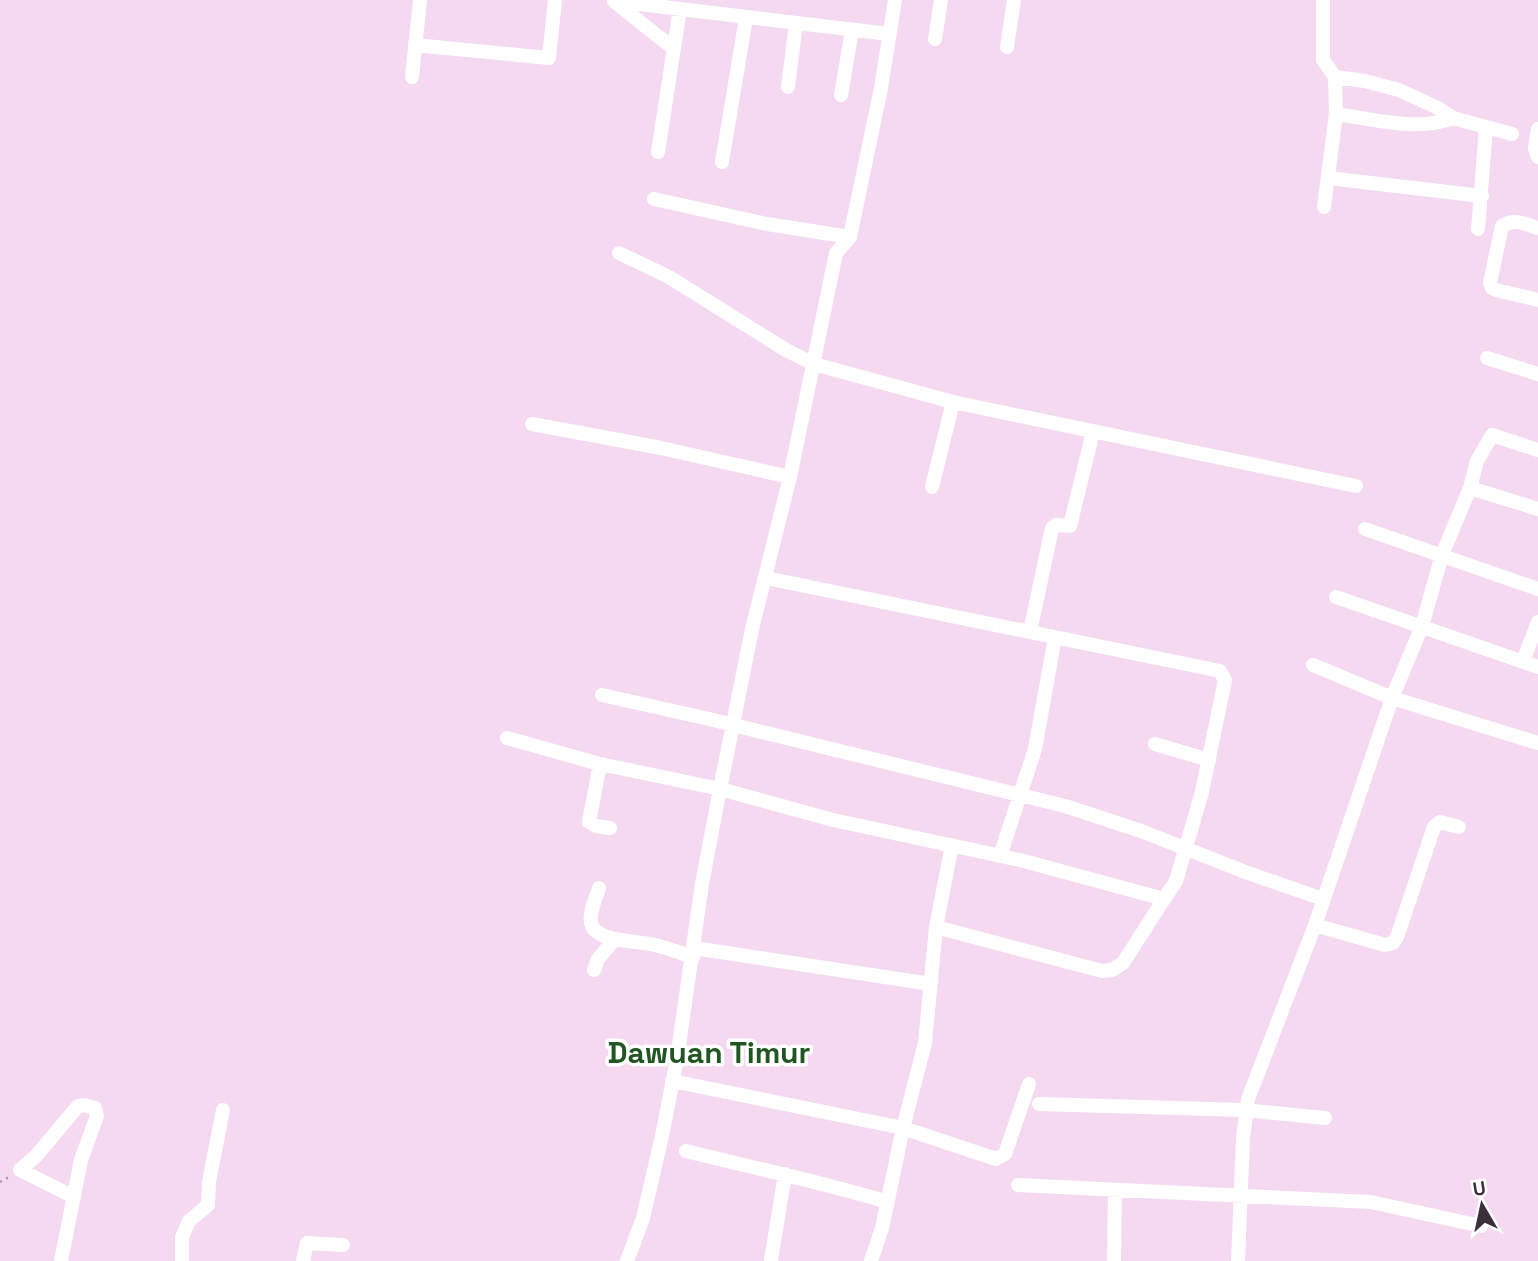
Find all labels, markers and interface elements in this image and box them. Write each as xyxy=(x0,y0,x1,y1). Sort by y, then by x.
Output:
district label: Dawuan Timur xyxy=(608,1033,811,1072)
north arrow xyxy=(1447,1170,1517,1240)
text: U xyxy=(1471,1175,1488,1202)

